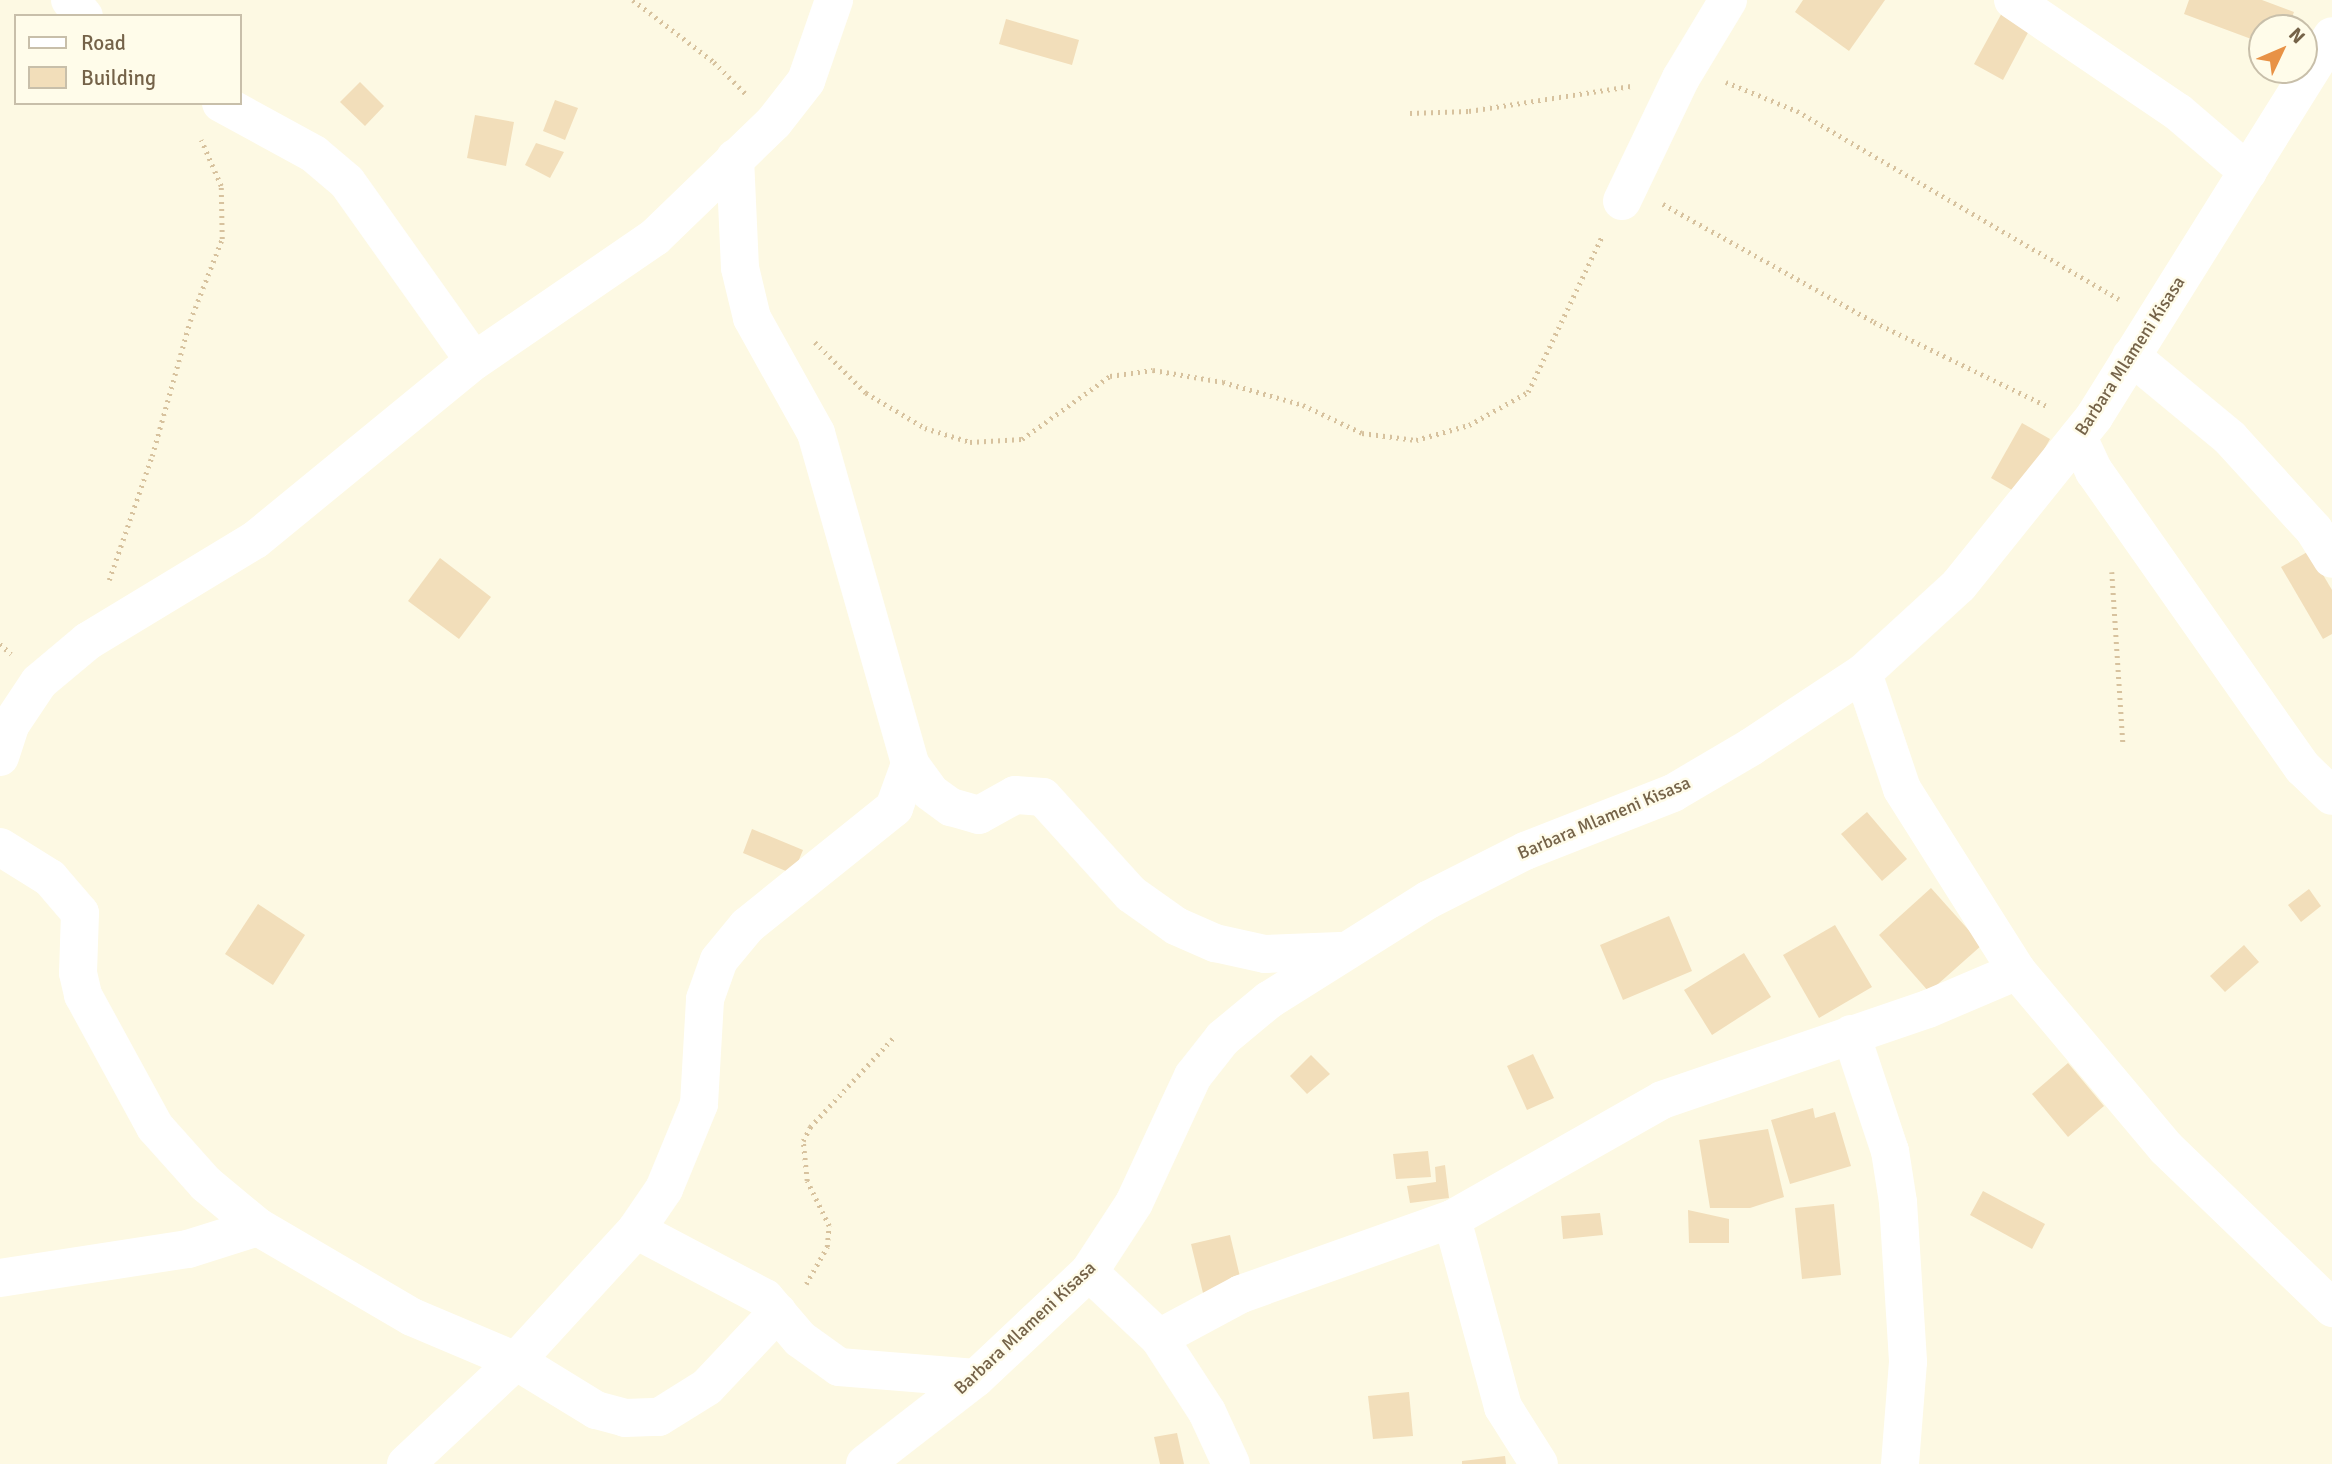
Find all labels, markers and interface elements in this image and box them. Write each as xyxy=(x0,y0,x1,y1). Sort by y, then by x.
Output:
legend xyxy=(14,14,242,105)
north arrow xyxy=(2248,14,2318,84)
text: N xyxy=(2283,23,2310,49)
text: Road xyxy=(81,30,126,56)
text: Building xyxy=(81,65,156,91)
street label: Barbara Mlameni Kisasa xyxy=(2070,272,2190,440)
street label: Barbara Mlameni Kisasa xyxy=(1514,772,1694,864)
street label: Barbara Mlameni Kisasa xyxy=(950,1257,1100,1399)

